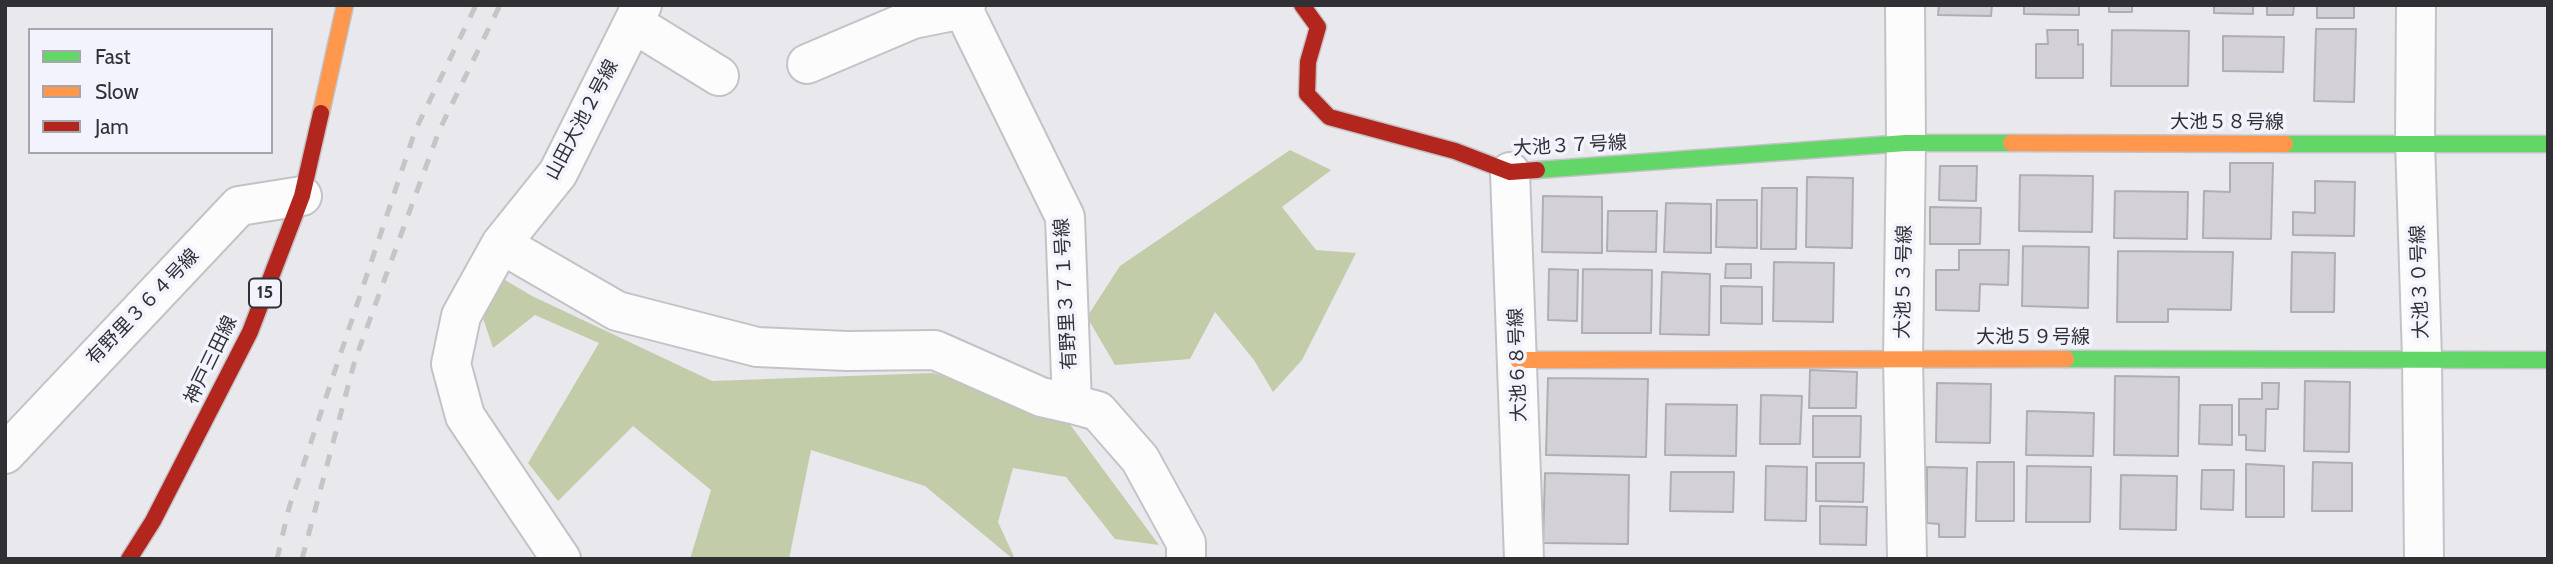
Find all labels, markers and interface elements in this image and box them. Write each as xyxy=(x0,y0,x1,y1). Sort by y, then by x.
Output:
legend xyxy=(28,28,273,154)
text: Fast xyxy=(95,44,131,69)
street label: 山田大池２号線 xyxy=(541,56,623,184)
text: Slow xyxy=(95,79,139,104)
street label: 大池５８号線 xyxy=(2170,111,2284,133)
text: Jam xyxy=(95,114,129,139)
street label: 大池３７号線 xyxy=(1512,132,1628,160)
street label: 有野里３７１号線 xyxy=(1051,218,1081,370)
street label: 大池５３号線 xyxy=(1892,225,1916,339)
street label: 大池３０号線 xyxy=(2407,225,2433,339)
street label: 有野里３６４号線 xyxy=(82,244,204,370)
road number: 15 xyxy=(249,278,281,307)
street label: 大池６８号線 xyxy=(1505,308,1531,422)
street label: 神戸三田線 xyxy=(180,312,242,408)
street label: 大池５９号線 xyxy=(1976,326,2090,348)

